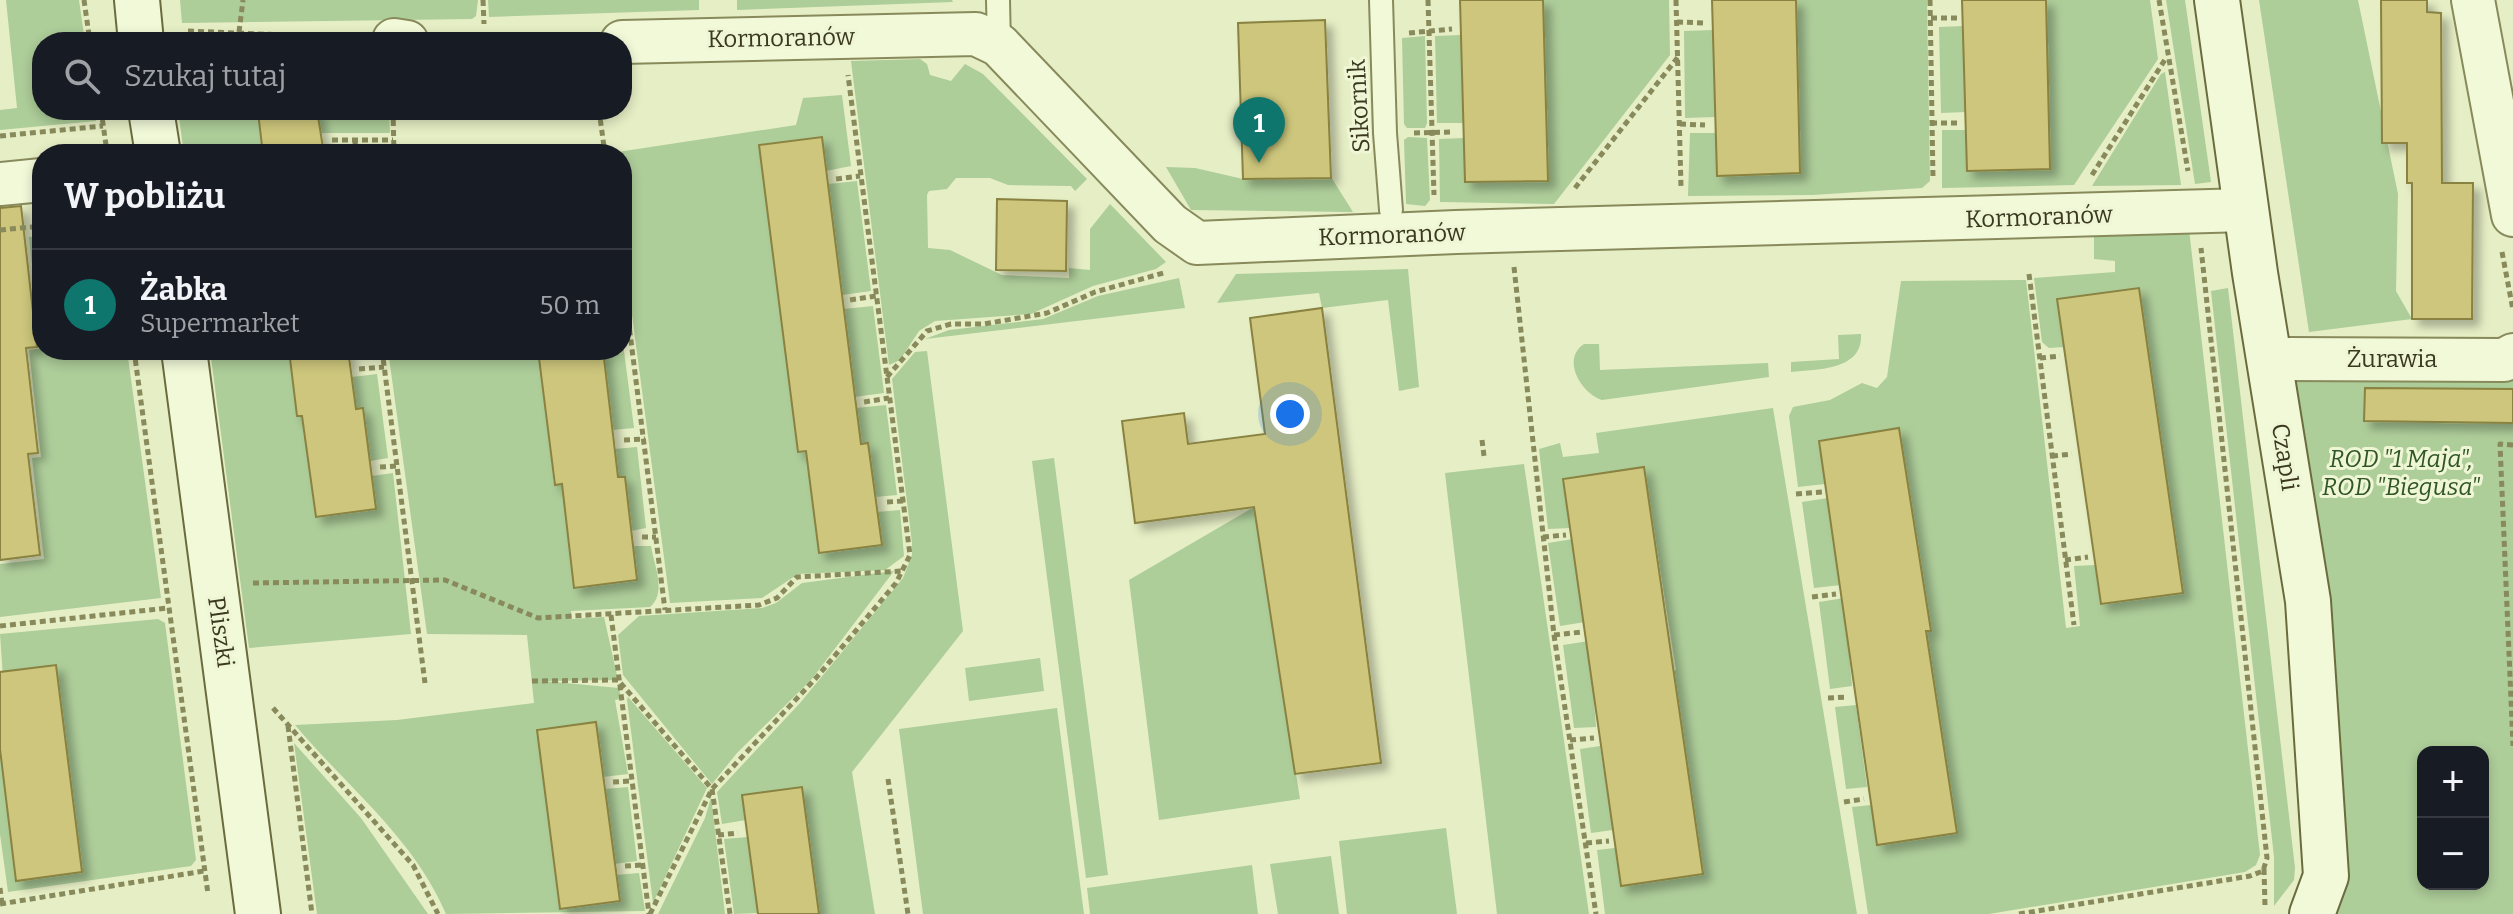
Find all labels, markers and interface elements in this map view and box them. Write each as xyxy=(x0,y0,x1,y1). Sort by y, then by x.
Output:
street label: Kormoranów xyxy=(707,23,856,53)
search box xyxy=(32,32,632,120)
icon: search xyxy=(60,54,104,98)
text: Szukaj tutaj xyxy=(124,58,286,94)
street label: Sikornik xyxy=(1343,58,1375,153)
pin: 1 xyxy=(1233,97,1285,163)
text: W pobliżu xyxy=(64,176,225,217)
street label: Kormoranów xyxy=(1965,200,2114,234)
street label: Kormoranów xyxy=(1318,218,1467,252)
text: Żabka xyxy=(140,272,227,308)
text: 1 xyxy=(84,290,96,321)
text: 50 m xyxy=(539,290,600,321)
text: Supermarket xyxy=(140,308,300,339)
street label: Żurawia xyxy=(2347,345,2437,373)
your location xyxy=(1270,394,1310,434)
street label: Czapli xyxy=(2266,421,2304,493)
park label: ROD "1 Maja", ROD "Biegusa" xyxy=(2322,445,2481,501)
street label: Pliszki xyxy=(202,595,240,669)
map controls xyxy=(2417,746,2489,890)
button: + xyxy=(2417,746,2489,818)
button: − xyxy=(2417,818,2489,890)

